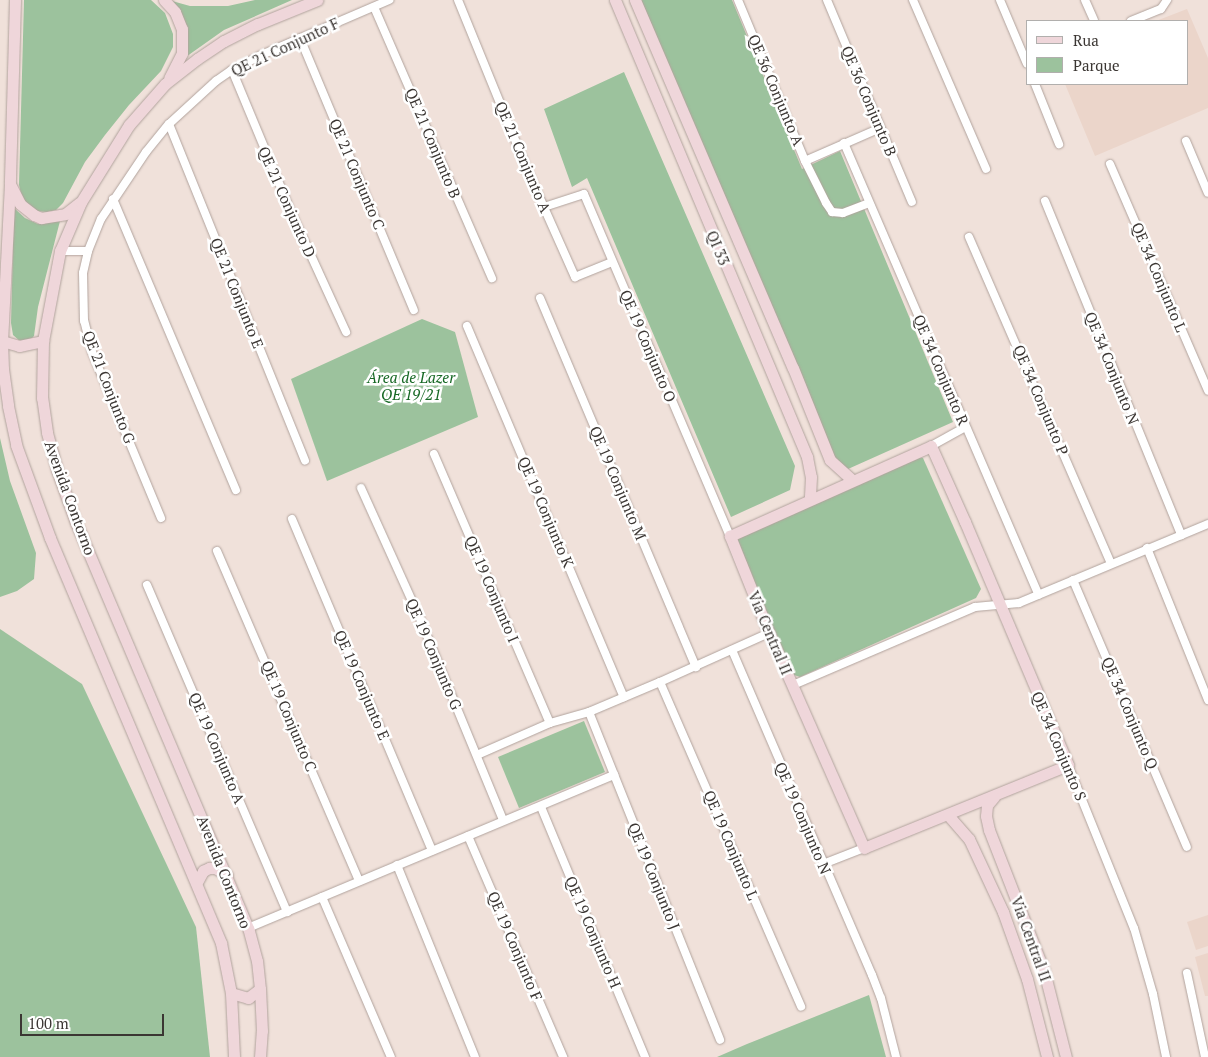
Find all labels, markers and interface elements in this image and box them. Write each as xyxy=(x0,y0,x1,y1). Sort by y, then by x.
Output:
street label: QE 21 Conjunto F xyxy=(228,14,342,80)
legend xyxy=(1026,20,1188,85)
text: Rua xyxy=(1073,30,1099,50)
street label: QE 36 Conjunto A xyxy=(744,32,808,148)
street label: QE 36 Conjunto B xyxy=(838,43,900,159)
text: Parque xyxy=(1073,55,1120,75)
street label: QE 21 Conjunto B xyxy=(402,85,464,201)
street label: QE 21 Conjunto A xyxy=(491,99,555,215)
street label: QE 21 Conjunto C xyxy=(326,116,388,232)
street label: QE 21 Conjunto D xyxy=(254,144,320,260)
street label: QE 34 Conjunto L xyxy=(1128,220,1190,334)
street label: QI 33 xyxy=(703,228,733,268)
street label: QE 21 Conjunto E xyxy=(207,235,267,351)
street label: QE 19 Conjunto O xyxy=(616,287,680,405)
street label: QE 34 Conjunto N xyxy=(1081,309,1143,427)
street label: QE 34 Conjunto R xyxy=(910,312,972,428)
street label: QE 21 Conjunto G xyxy=(79,328,139,446)
street label: QE 34 Conjunto P xyxy=(1010,342,1072,458)
park label: Área de Lazer QE 19/21 xyxy=(367,368,455,403)
street label: QE 19 Conjunto M xyxy=(586,423,650,543)
street label: Avenida Contorno xyxy=(41,438,99,558)
street label: QE 19 Conjunto K xyxy=(515,454,577,570)
street label: QE 19 Conjunto I xyxy=(461,533,523,645)
street label: Via Central II xyxy=(744,588,796,678)
street label: QE 19 Conjunto G xyxy=(402,596,466,712)
street label: QE 19 Conjunto E xyxy=(331,627,393,743)
street label: QE 34 Conjunto Q xyxy=(1098,654,1162,772)
street label: QE 19 Conjunto C xyxy=(258,658,320,774)
street label: QE 34 Conjunto S xyxy=(1028,689,1090,803)
street label: QE 19 Conjunto A xyxy=(185,690,249,806)
street label: QE 19 Conjunto N xyxy=(771,759,835,877)
street label: QE 19 Conjunto L xyxy=(700,788,762,902)
street label: Avenida Contorno xyxy=(193,813,255,931)
street label: QE 19 Conjunto J xyxy=(624,820,684,932)
street label: QE 19 Conjunto H xyxy=(561,873,625,991)
street label: QE 19 Conjunto F xyxy=(484,889,546,1003)
street label: Via Central II xyxy=(1007,894,1055,984)
scale bar xyxy=(22,1004,166,1036)
text: 100 m xyxy=(28,1013,69,1033)

